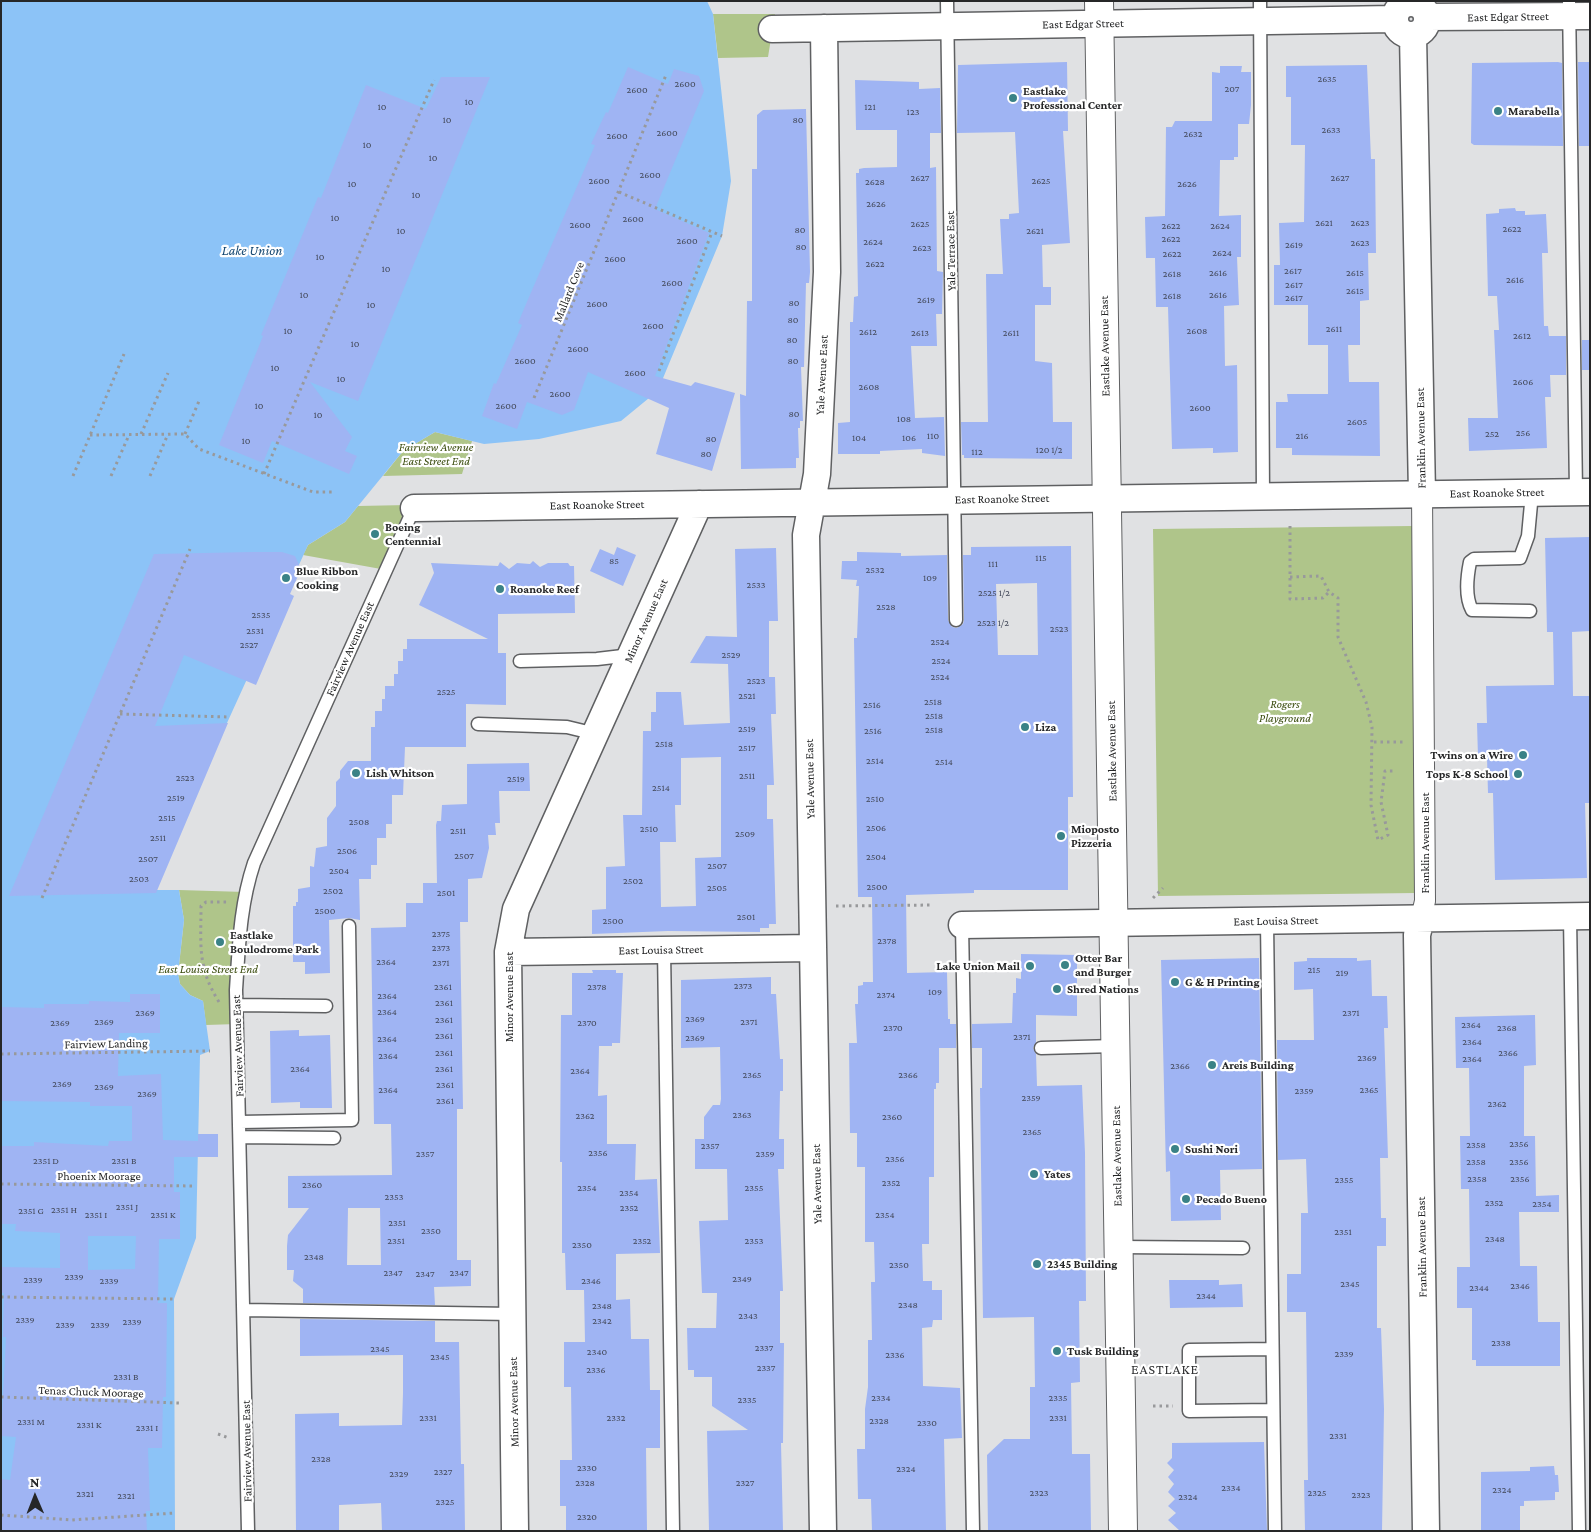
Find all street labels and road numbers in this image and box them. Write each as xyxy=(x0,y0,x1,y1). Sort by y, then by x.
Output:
street label: East Edgar Street xyxy=(1467,9,1549,25)
street label: East Edgar Street xyxy=(1042,16,1124,32)
street label: Yale Terrace East xyxy=(943,211,959,291)
street label: Mallard Cove xyxy=(550,260,588,324)
street label: Eastlake Avenue East xyxy=(1097,295,1113,397)
street label: Yale Avenue East xyxy=(813,335,831,415)
street label: Franklin Avenue East xyxy=(1413,387,1429,489)
street label: East Roanoke Street xyxy=(1450,485,1544,501)
street label: East Roanoke Street xyxy=(955,491,1049,507)
street label: East Roanoke Street xyxy=(550,497,644,513)
street label: Minor Avenue East xyxy=(621,577,671,665)
street label: Fairview Avenue East xyxy=(323,599,377,699)
street label: Eastlake Avenue East xyxy=(1104,700,1120,802)
street label: Yale Avenue East xyxy=(802,739,818,819)
street label: Franklin Avenue East xyxy=(1418,793,1432,893)
street label: East Louisa Street xyxy=(1233,913,1319,929)
street label: East Louisa Street xyxy=(618,942,704,958)
street label: Minor Avenue East xyxy=(502,952,516,1042)
street label: Fairview Avenue East xyxy=(229,995,247,1097)
street label: Fairview Landing xyxy=(64,1036,148,1052)
street label: Eastlake Avenue East xyxy=(1109,1105,1125,1207)
street label: Yale Avenue East xyxy=(809,1144,825,1224)
street label: Phoenix Moorage xyxy=(57,1169,141,1183)
street label: Franklin Avenue East xyxy=(1414,1196,1430,1298)
street label: Minor Avenue East xyxy=(506,1357,522,1447)
street label: Tenas Chuck Moorage xyxy=(38,1383,144,1401)
street label: Fairview Avenue East xyxy=(239,1400,255,1502)

